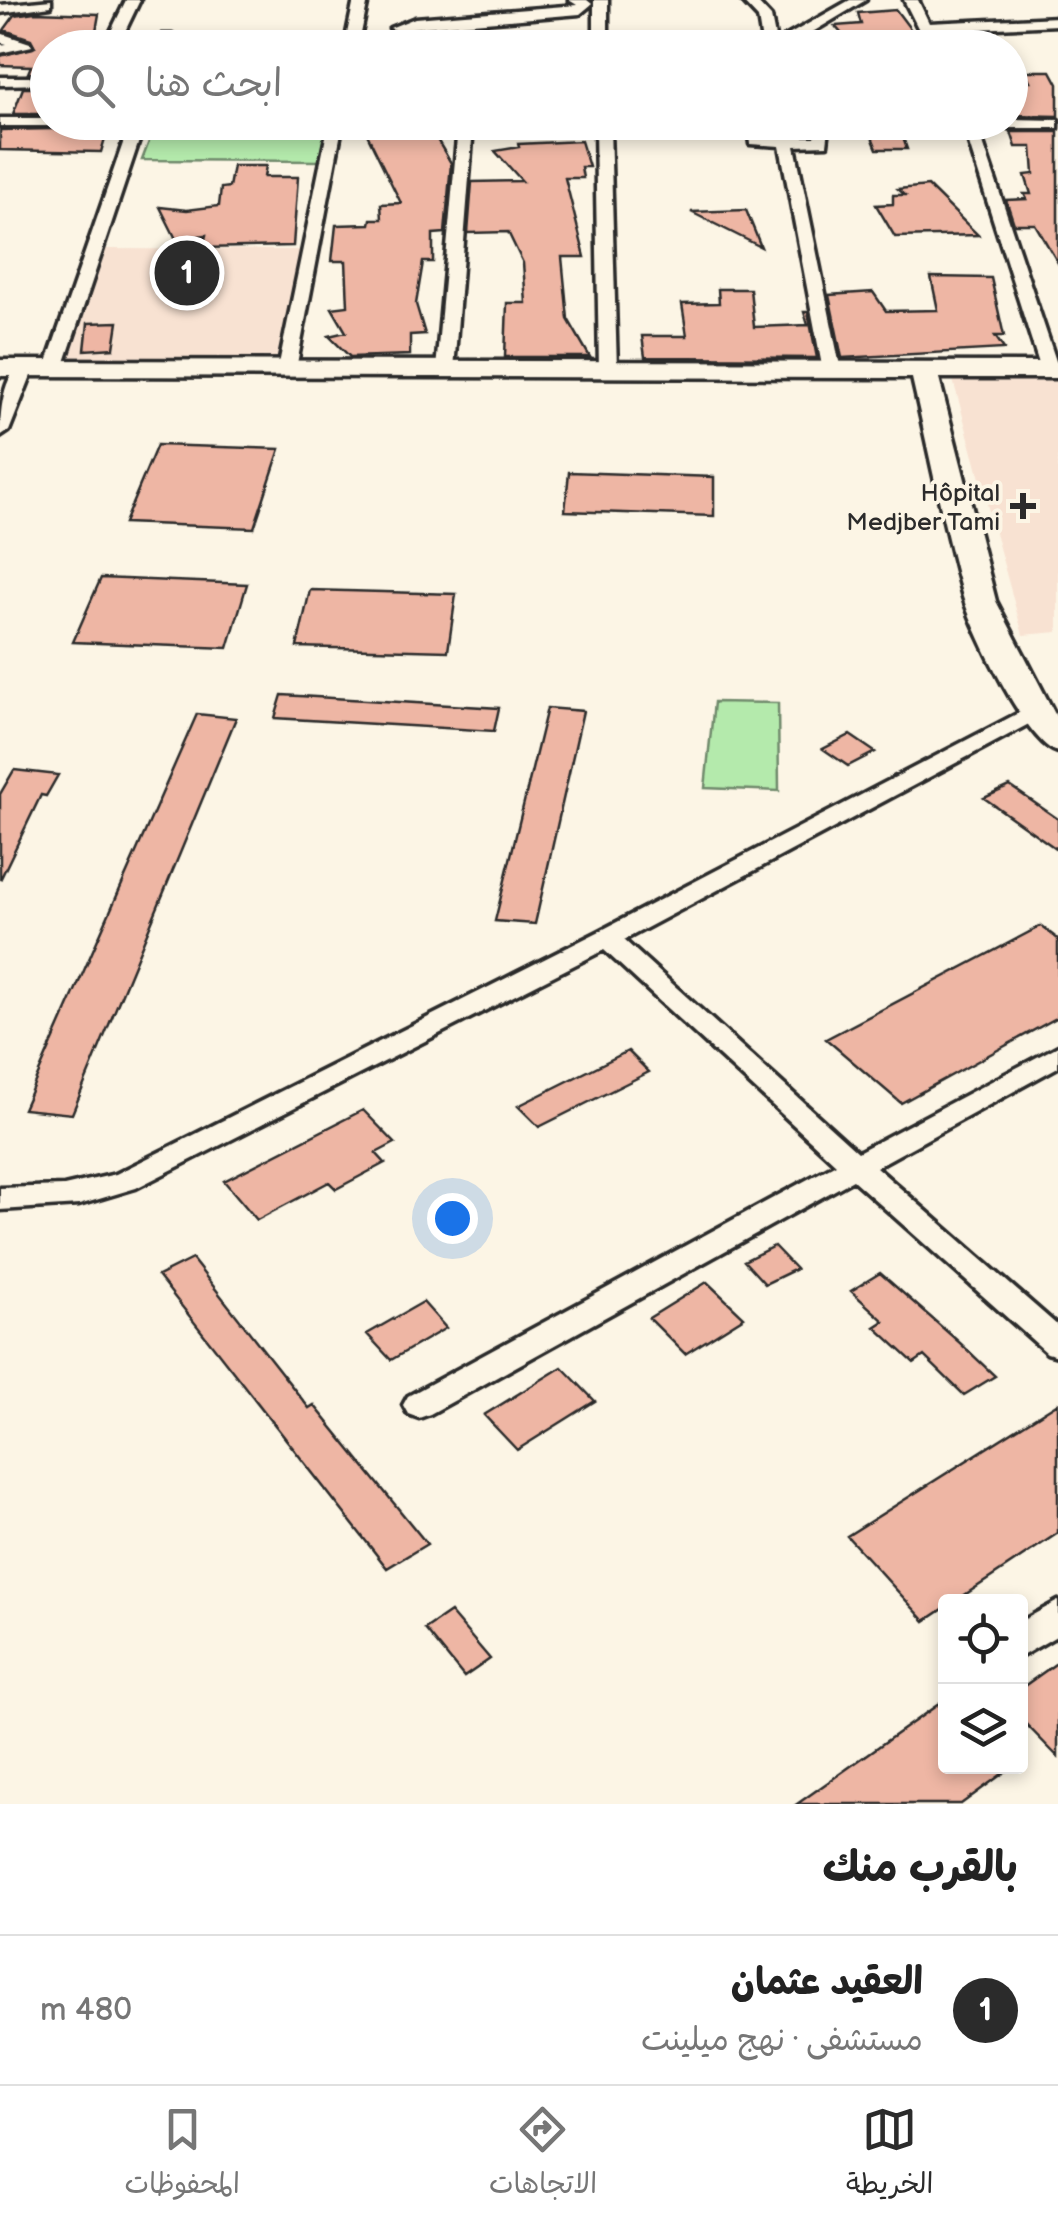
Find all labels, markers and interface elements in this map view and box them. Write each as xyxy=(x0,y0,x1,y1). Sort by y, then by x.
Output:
search box xyxy=(30,30,1028,140)
icon: search xyxy=(65,58,120,113)
text: ابحث هنا xyxy=(145,62,282,107)
pin: 1 xyxy=(154,236,220,310)
place label: Hôpital Medjber Tami xyxy=(846,478,1000,538)
marker: Hôpital Medjber Tami xyxy=(1010,493,1036,519)
your location xyxy=(427,1193,478,1244)
map controls xyxy=(938,1594,1028,1774)
button: locate xyxy=(938,1594,1028,1684)
button: layers xyxy=(938,1684,1028,1774)
text: بالقرب منك xyxy=(822,1843,1018,1894)
text: العقيد عثمان xyxy=(731,1960,923,2005)
text: 480 m xyxy=(40,1991,132,2030)
text: 1 xyxy=(979,1991,992,2030)
text: مستشفى · نهج ميلينت xyxy=(641,2021,923,2060)
tab: المحفوظات xyxy=(125,2102,240,2208)
tab: الاتجاهات xyxy=(489,2102,597,2208)
tab: الخريطة xyxy=(846,2102,933,2208)

